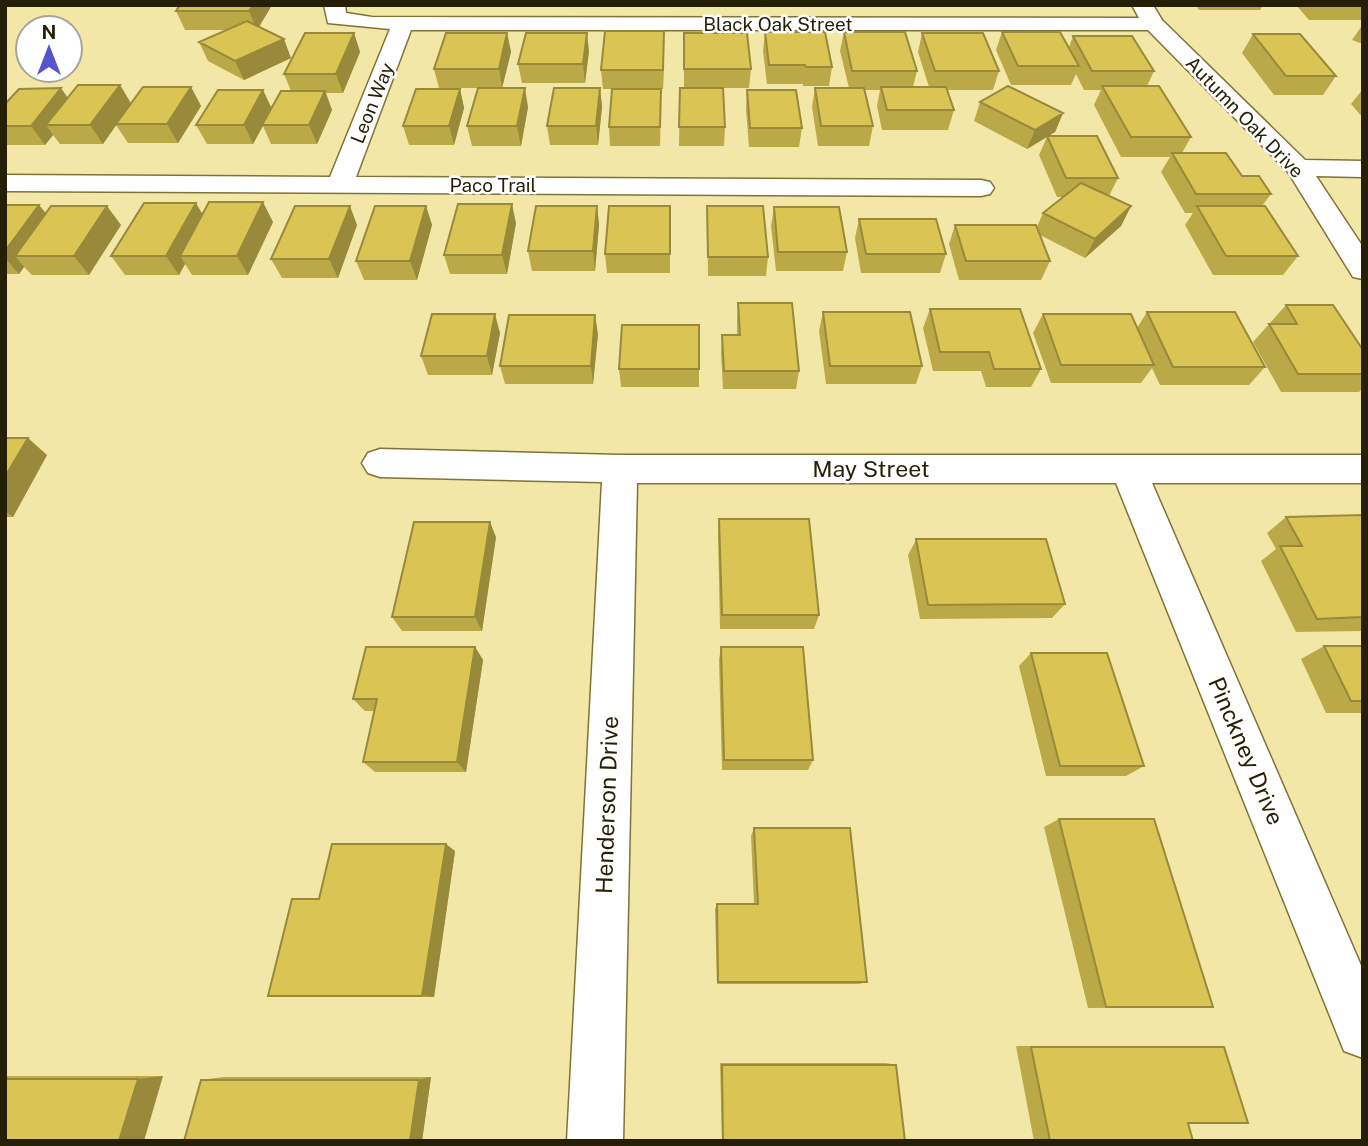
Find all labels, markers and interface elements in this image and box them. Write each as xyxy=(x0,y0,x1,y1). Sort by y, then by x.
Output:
street label: Black Oak Street xyxy=(703,13,853,35)
north arrow xyxy=(14,14,84,84)
text: N xyxy=(42,21,56,43)
street label: Autumn Oak Drive xyxy=(1182,52,1308,182)
street label: Leon Way xyxy=(346,60,398,146)
street label: Paco Trail xyxy=(450,174,536,196)
street label: May Street xyxy=(812,455,930,482)
street label: Pinckney Drive xyxy=(1203,673,1290,829)
street label: Henderson Drive xyxy=(590,716,623,894)

